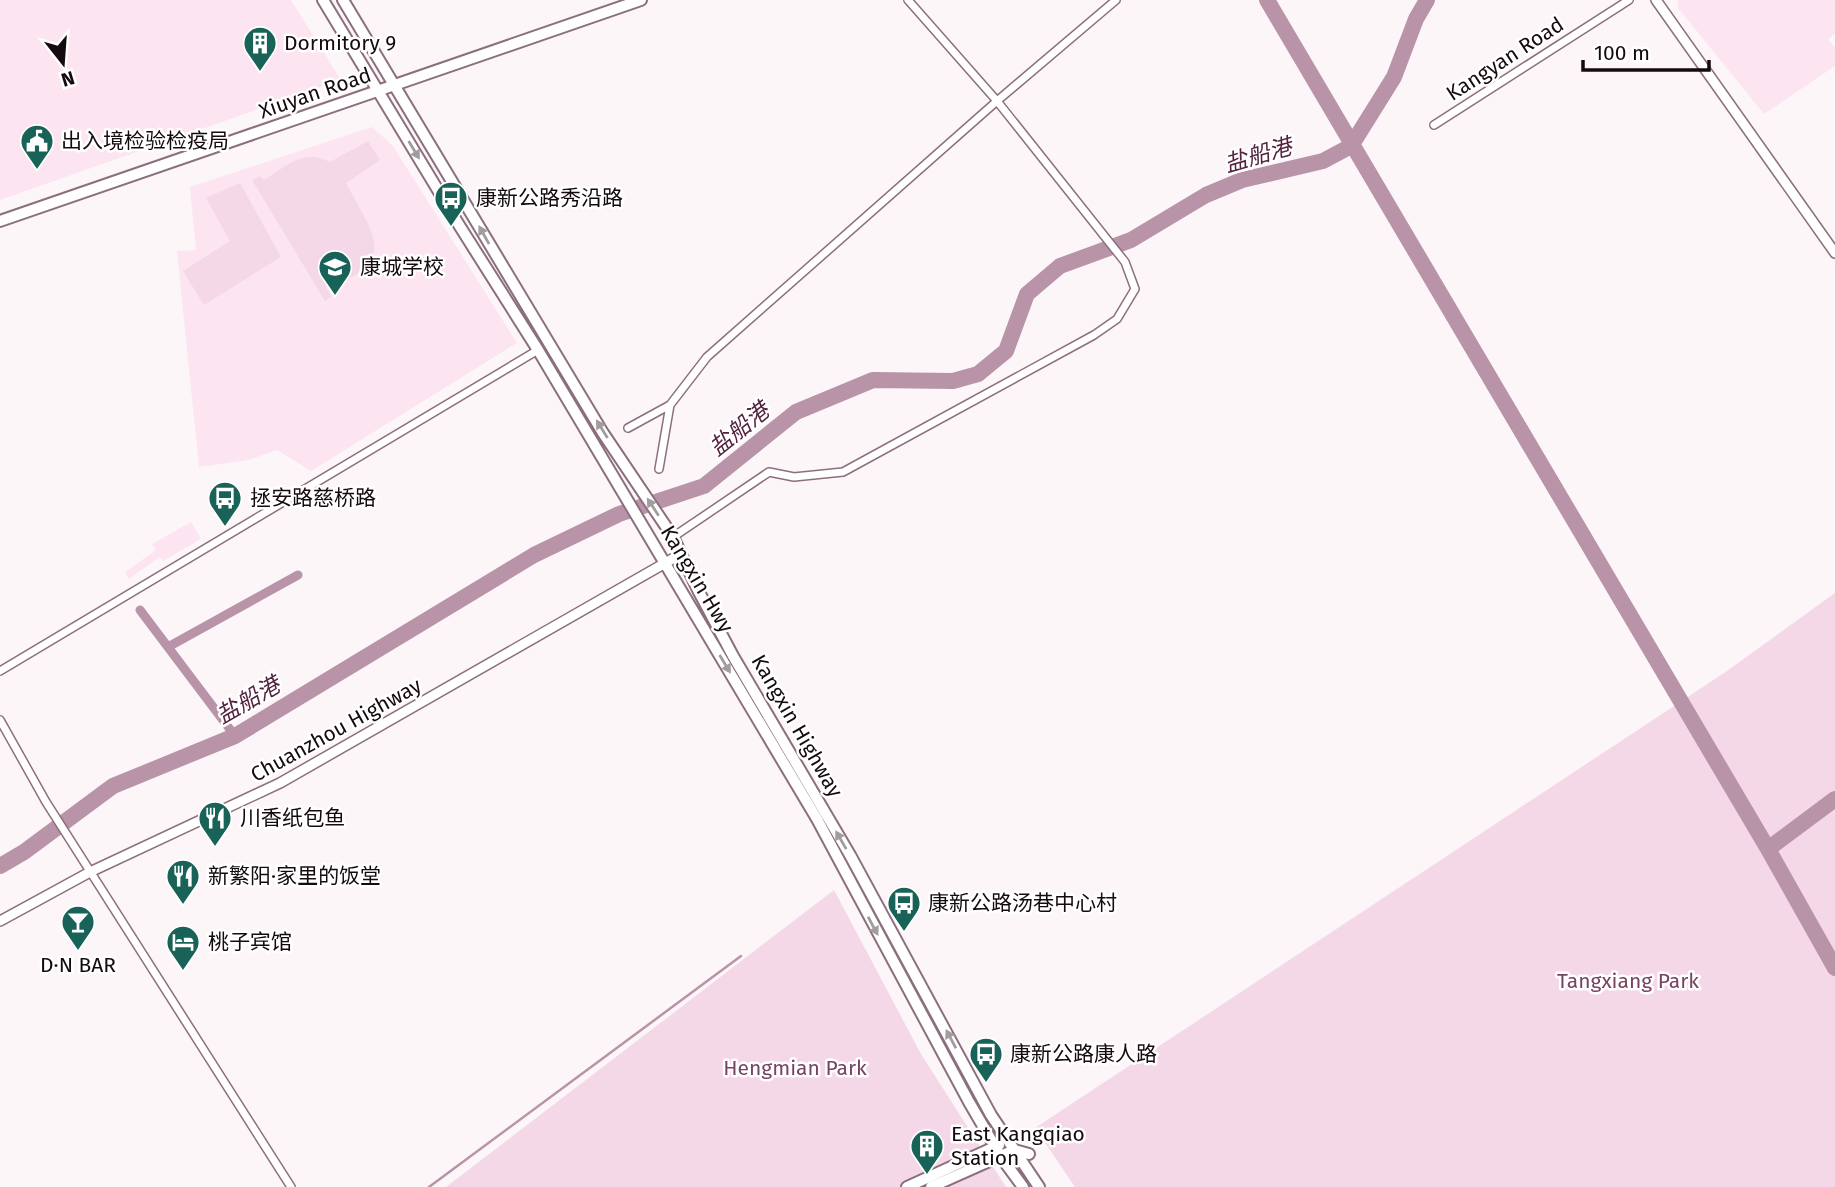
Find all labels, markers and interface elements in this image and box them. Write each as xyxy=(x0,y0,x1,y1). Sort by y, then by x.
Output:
street label: Kangyan Road xyxy=(1441,11,1569,107)
building icon: Dormitory 9 xyxy=(241,24,279,73)
north arrow xyxy=(28,28,98,98)
scale bar xyxy=(1583,28,1709,72)
place label: Dormitory 9 xyxy=(284,30,396,56)
text: 100 m xyxy=(1594,40,1650,66)
street label: Xiuyan Road xyxy=(255,62,375,124)
text: N xyxy=(58,66,77,92)
public building icon: 出入境检验检疫局 xyxy=(18,122,56,171)
place label: 出入境检验检疫局 xyxy=(61,128,229,154)
water label: 盐船港 xyxy=(1221,131,1298,178)
one-way arrow xyxy=(408,140,421,159)
bus stop icon: 康新公路秀沿路 xyxy=(432,179,470,228)
place label: 康新公路秀沿路 xyxy=(476,185,623,211)
one-way arrow xyxy=(478,225,490,244)
school or university icon: 康城学校 xyxy=(316,248,354,297)
place label: 康城学校 xyxy=(360,254,444,280)
water label: 盐船港 xyxy=(703,395,777,462)
one-way arrow xyxy=(595,420,608,439)
bus stop icon: 拯安路慈桥路 xyxy=(206,479,244,528)
place label: 拯安路慈桥路 xyxy=(250,485,376,511)
one-way arrow xyxy=(647,498,660,517)
street label: Kangxin Hwy xyxy=(655,521,740,638)
street label: Kangxin Highway xyxy=(746,650,849,803)
one-way arrow xyxy=(718,654,731,673)
water label: 盐船港 xyxy=(211,669,287,729)
street label: Chuanzhou Highway xyxy=(246,672,426,788)
restaurant icon: 川香纸包鱼 xyxy=(196,799,234,848)
place label: 川香纸包鱼 xyxy=(240,805,345,831)
one-way arrow xyxy=(835,830,847,849)
restaurant icon: 新繁阳·家里的饭堂 xyxy=(164,857,202,906)
place label: 新繁阳·家里的饭堂 xyxy=(208,863,381,889)
bus stop icon: 康新公路汤巷中心村 xyxy=(885,884,923,933)
place label: 康新公路汤巷中心村 xyxy=(928,890,1117,916)
bar icon: D·N BAR xyxy=(59,903,97,952)
one-way arrow xyxy=(867,916,879,935)
hotel icon: 桃子宾馆 xyxy=(164,923,202,972)
place label: 桃子宾馆 xyxy=(208,929,292,955)
place label: D·N BAR xyxy=(40,952,116,978)
park label: Tangxiang Park xyxy=(1557,968,1699,994)
one-way arrow xyxy=(945,1029,956,1049)
bus stop icon: 康新公路康人路 xyxy=(967,1035,1005,1084)
place label: 康新公路康人路 xyxy=(1010,1041,1157,1067)
park label: Hengmian Park xyxy=(723,1055,867,1081)
place label: East Kangqiao Station xyxy=(951,1121,1085,1171)
building icon: East Kangqiao Station xyxy=(908,1127,946,1176)

